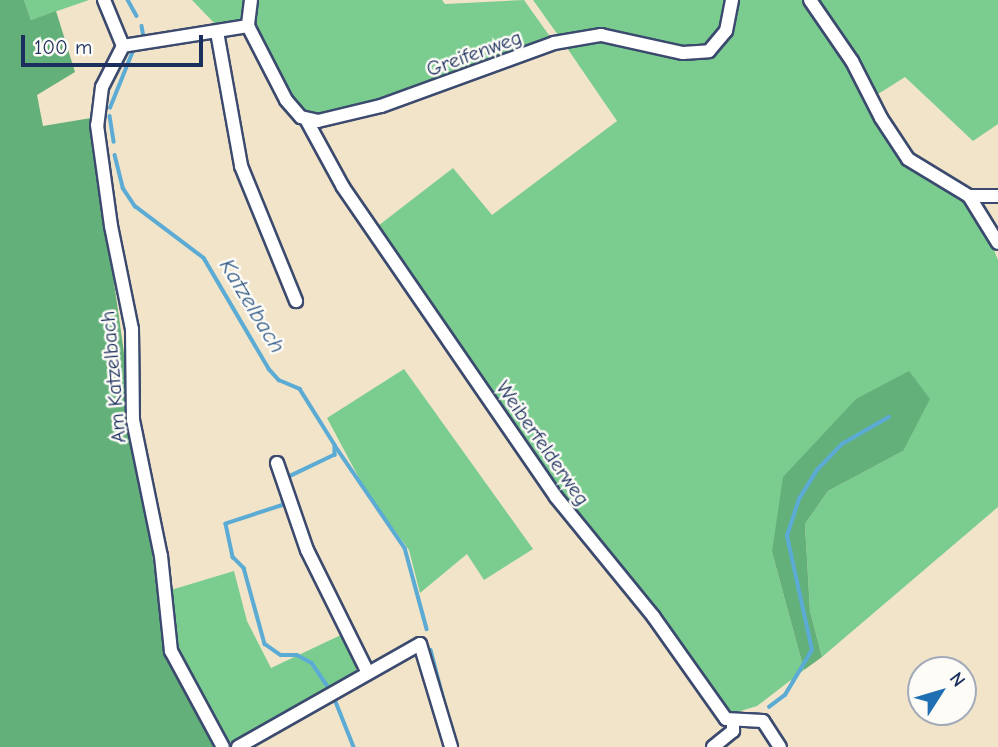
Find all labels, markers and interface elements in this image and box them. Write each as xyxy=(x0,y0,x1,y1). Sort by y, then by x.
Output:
scale bar xyxy=(24,21,206,65)
street label: Greifenweg xyxy=(423,24,525,82)
text: 100 m xyxy=(34,35,92,59)
water label: Katzelbach xyxy=(213,254,291,358)
street label: Am Katzelbach xyxy=(95,310,131,444)
street label: Weiberfelderweg xyxy=(491,376,595,510)
north arrow xyxy=(907,656,977,726)
text: N xyxy=(945,668,970,691)

